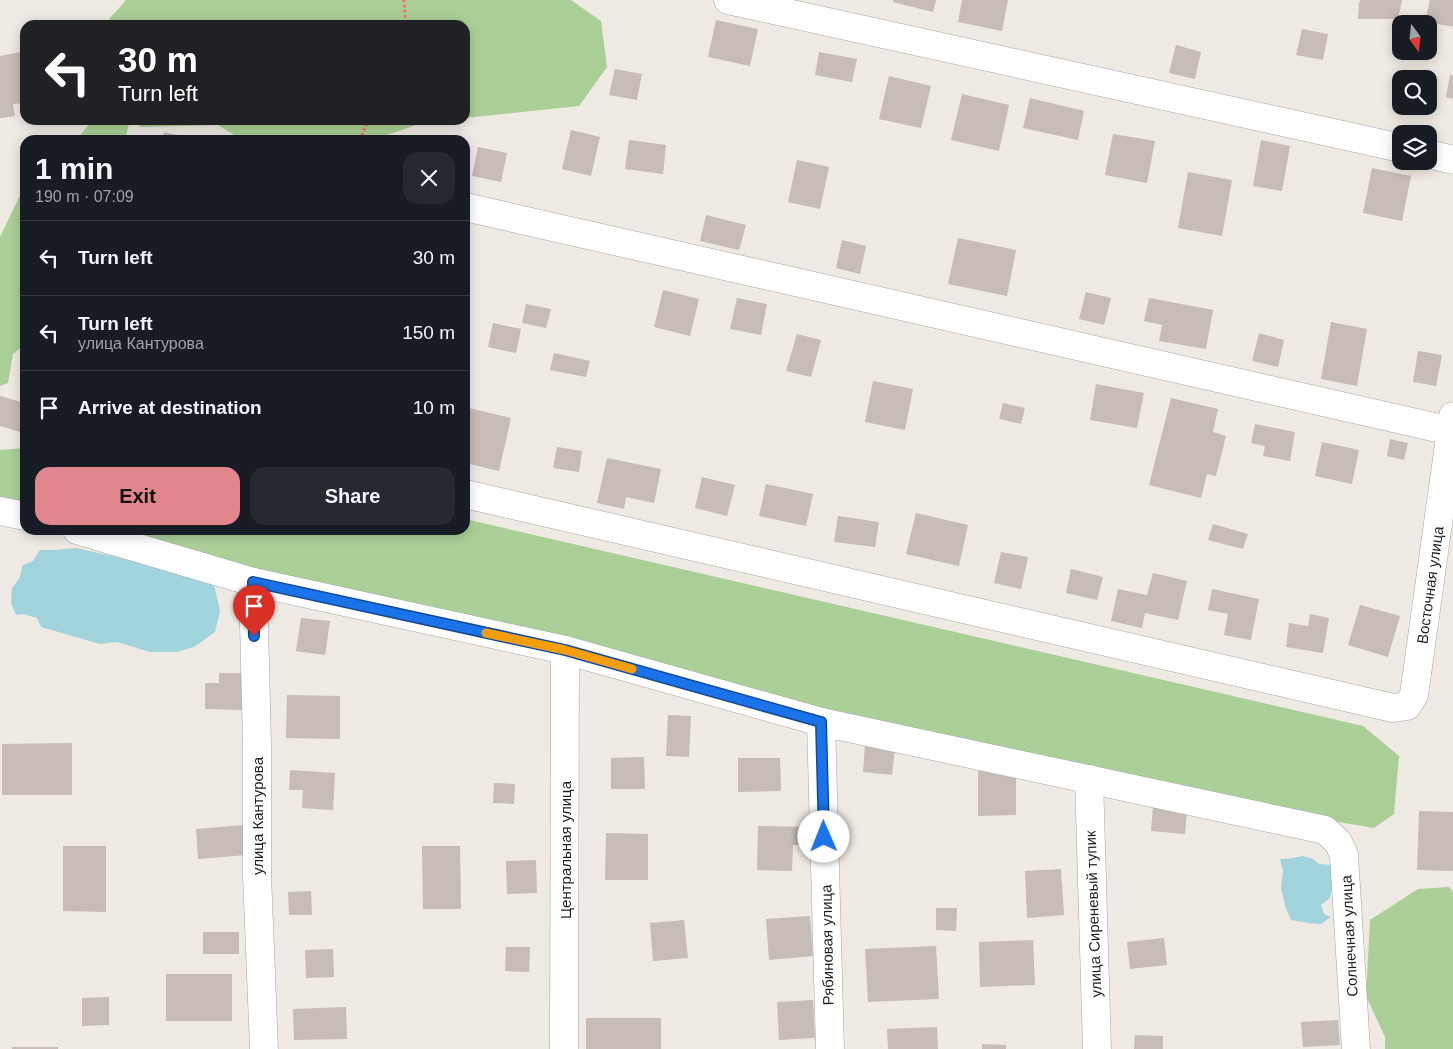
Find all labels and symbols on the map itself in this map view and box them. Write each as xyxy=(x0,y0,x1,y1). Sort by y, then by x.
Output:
north arrow xyxy=(1392,15,1438,60)
street label: Восточная улица xyxy=(1413,524,1447,645)
pin xyxy=(233,585,275,636)
street label: улица Кантурова xyxy=(249,756,266,875)
street label: Центральная улица xyxy=(557,780,574,919)
position arrow xyxy=(797,810,849,862)
street label: улица Сиреневый тупик xyxy=(1082,830,1104,998)
street label: Солнечная улица xyxy=(1337,874,1361,997)
street label: Рябиновая улица xyxy=(817,884,837,1006)

